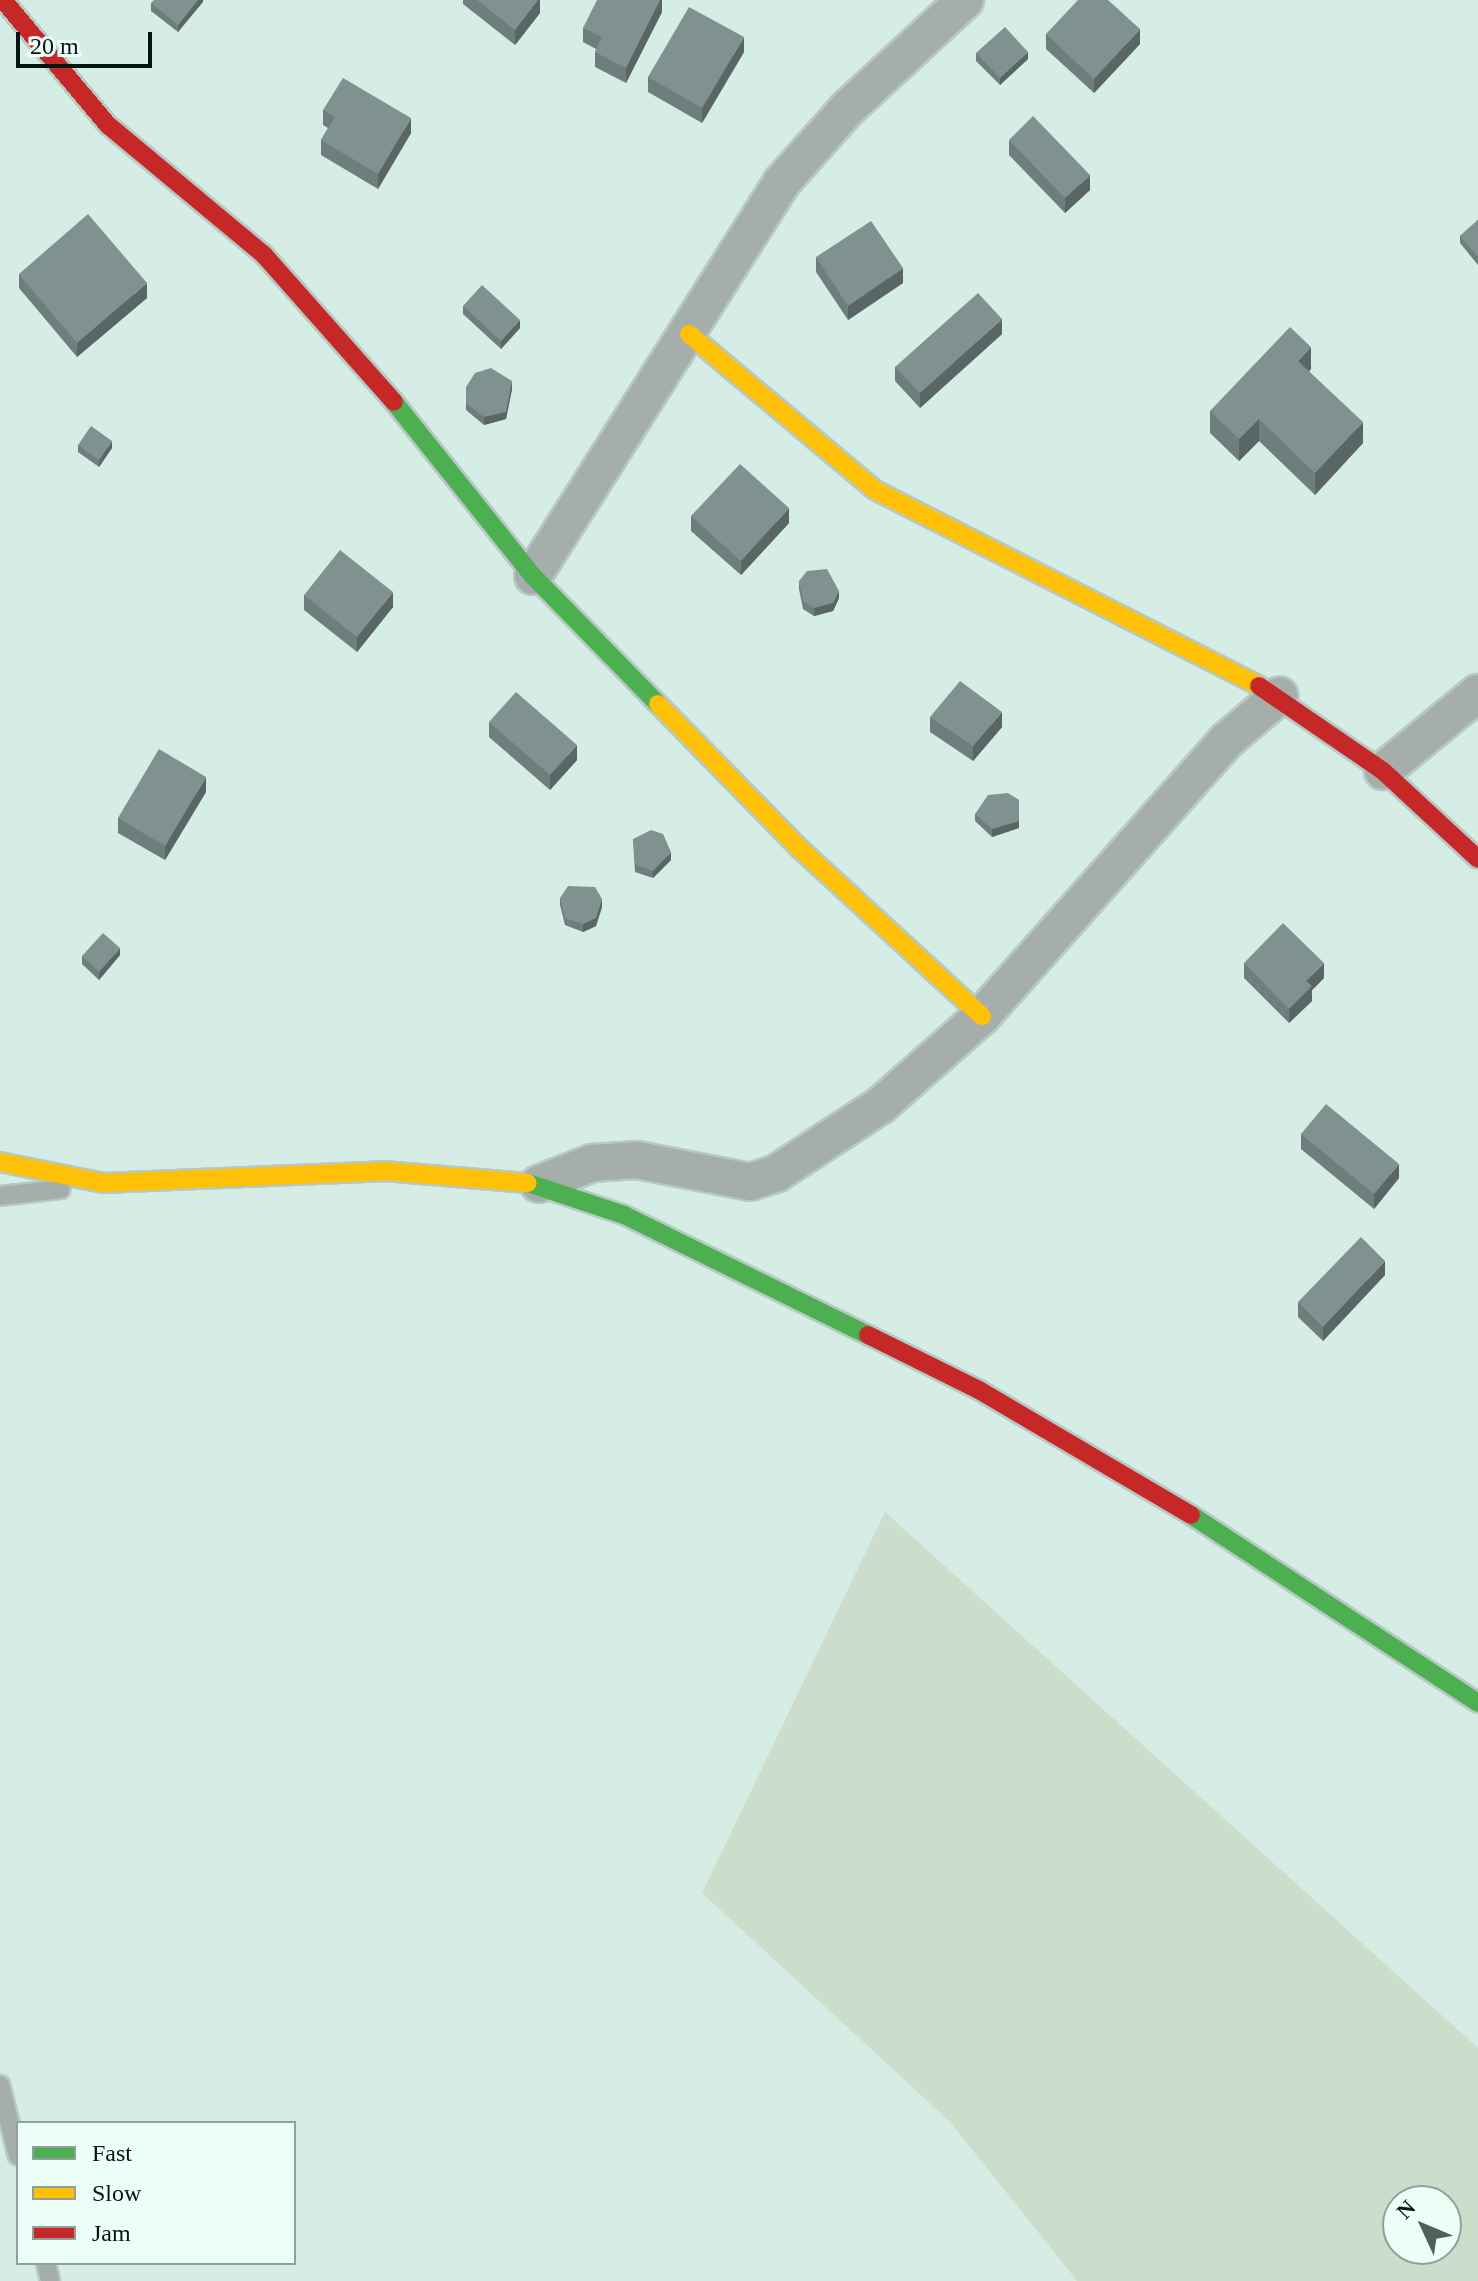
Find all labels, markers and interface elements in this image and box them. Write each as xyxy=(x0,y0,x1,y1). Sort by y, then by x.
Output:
scale bar xyxy=(20,16,156,66)
text: 20 m xyxy=(30,33,79,59)
legend xyxy=(16,2121,296,2265)
text: Fast xyxy=(92,2140,132,2166)
text: Slow xyxy=(92,2180,141,2206)
north arrow xyxy=(1382,2185,1462,2265)
text: N xyxy=(1391,2195,1420,2224)
text: Jam xyxy=(92,2220,131,2246)

